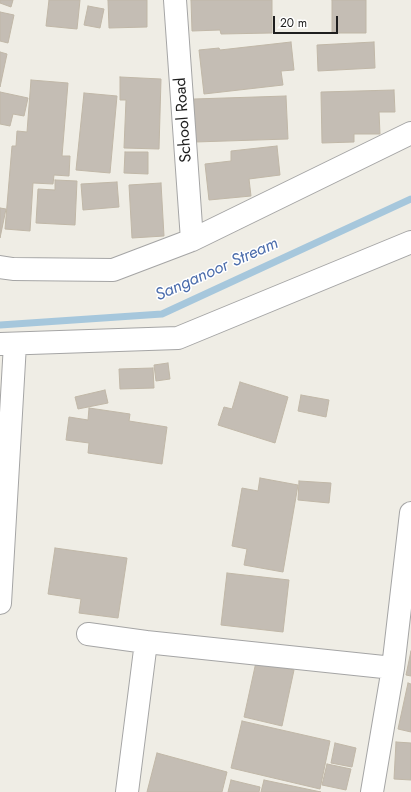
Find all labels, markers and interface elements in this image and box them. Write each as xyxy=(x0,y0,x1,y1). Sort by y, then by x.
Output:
scale bar xyxy=(275,8,340,34)
text: 20 m xyxy=(280,14,307,32)
street label: School Road xyxy=(171,77,197,163)
water label: Sanganoor Stream xyxy=(152,234,282,306)

